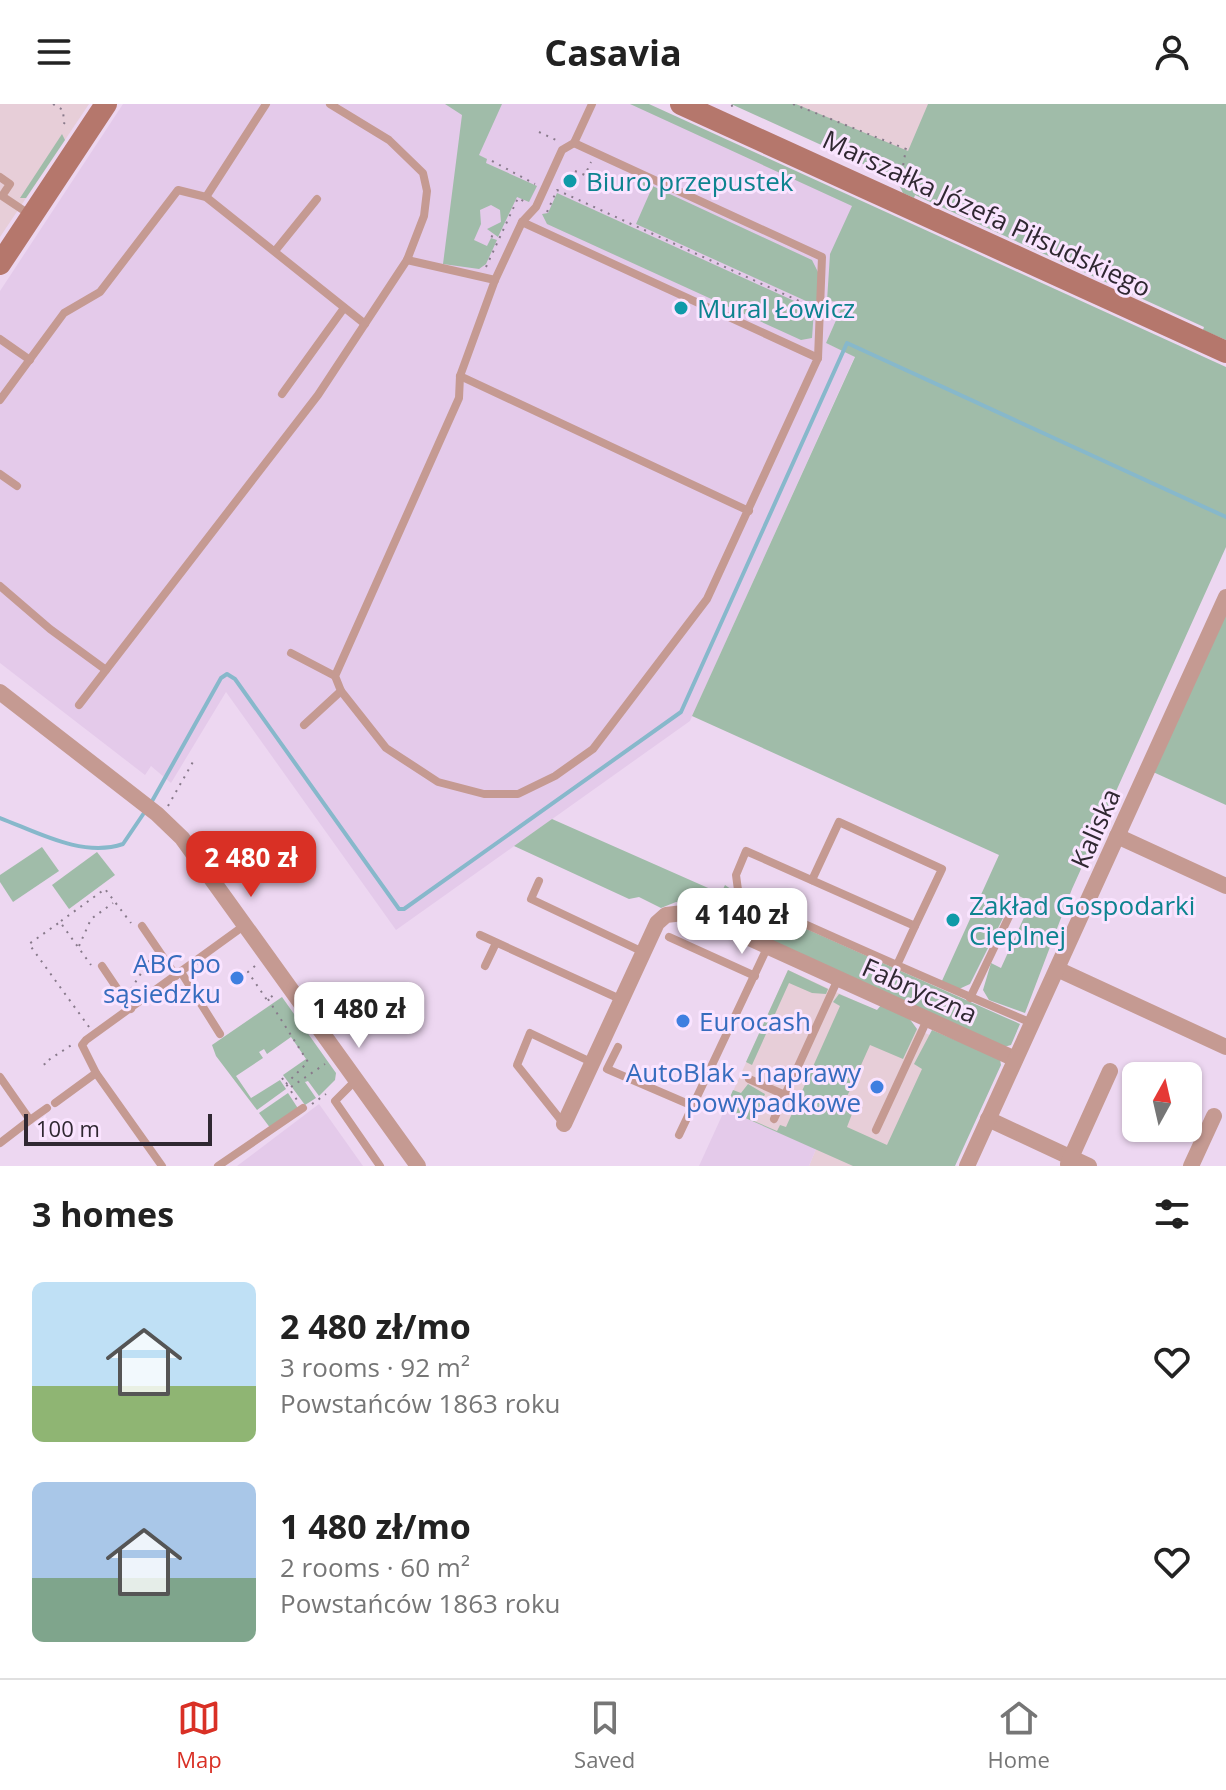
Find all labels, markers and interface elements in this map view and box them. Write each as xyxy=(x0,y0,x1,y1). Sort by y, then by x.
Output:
text: Casavia xyxy=(544,28,682,77)
icon: menu xyxy=(32,30,76,74)
icon: person xyxy=(1150,30,1194,74)
street label: Marszałka Józefa Piłsudskiego xyxy=(817,121,1157,305)
place label: Biuro przepustek xyxy=(586,163,794,199)
marker: Biuro przepustek xyxy=(561,172,579,190)
place label: Mural Łowicz xyxy=(697,290,855,326)
marker: Mural Łowicz xyxy=(672,299,690,317)
street label: Kaliska xyxy=(1061,782,1129,874)
pin: 2 480 zł xyxy=(168,831,334,899)
text: 2 480 zł xyxy=(204,839,298,875)
place label: Zakład Gospodarki Cieplnej xyxy=(969,887,1195,953)
pin: 4 140 zł xyxy=(659,888,825,956)
text: 4 140 zł xyxy=(695,896,789,932)
marker: Zakład Gospodarki Cieplnej xyxy=(944,911,962,929)
place label: ABC po sąsiedzku xyxy=(103,945,221,1011)
street label: Fabryczna xyxy=(857,949,983,1031)
marker: ABC po sąsiedzku xyxy=(228,969,246,987)
pin: 1 480 zł xyxy=(276,982,442,1050)
text: 1 480 zł xyxy=(312,990,406,1026)
place label: Eurocash xyxy=(699,1003,811,1039)
marker: Eurocash xyxy=(674,1012,692,1030)
place label: AutoBlak - naprawy powypadkowe xyxy=(626,1054,862,1120)
north arrow xyxy=(1122,1062,1202,1142)
map controls xyxy=(1122,1062,1202,1142)
marker: AutoBlak - naprawy powypadkowe xyxy=(868,1078,886,1096)
scale bar xyxy=(24,1110,212,1146)
text: 100 m xyxy=(36,1113,100,1143)
text: 3 homes xyxy=(32,1191,174,1237)
icon: filters xyxy=(1150,1192,1194,1236)
text: 2 480 zł/mo xyxy=(280,1303,471,1349)
icon: home xyxy=(96,1314,192,1410)
icon: heart xyxy=(1150,1340,1194,1384)
text: 3 rooms · 92 m² xyxy=(280,1349,470,1385)
text: Powstańców 1863 roku xyxy=(280,1385,561,1421)
text: 1 480 zł/mo xyxy=(280,1503,471,1549)
icon: home xyxy=(96,1514,192,1610)
icon: heart xyxy=(1150,1540,1194,1584)
text: 2 rooms · 60 m² xyxy=(280,1549,470,1585)
text: Powstańców 1863 roku xyxy=(280,1585,561,1621)
tab: Map xyxy=(176,1696,222,1774)
tab: Saved xyxy=(574,1696,635,1774)
tab: Home xyxy=(988,1696,1050,1774)

